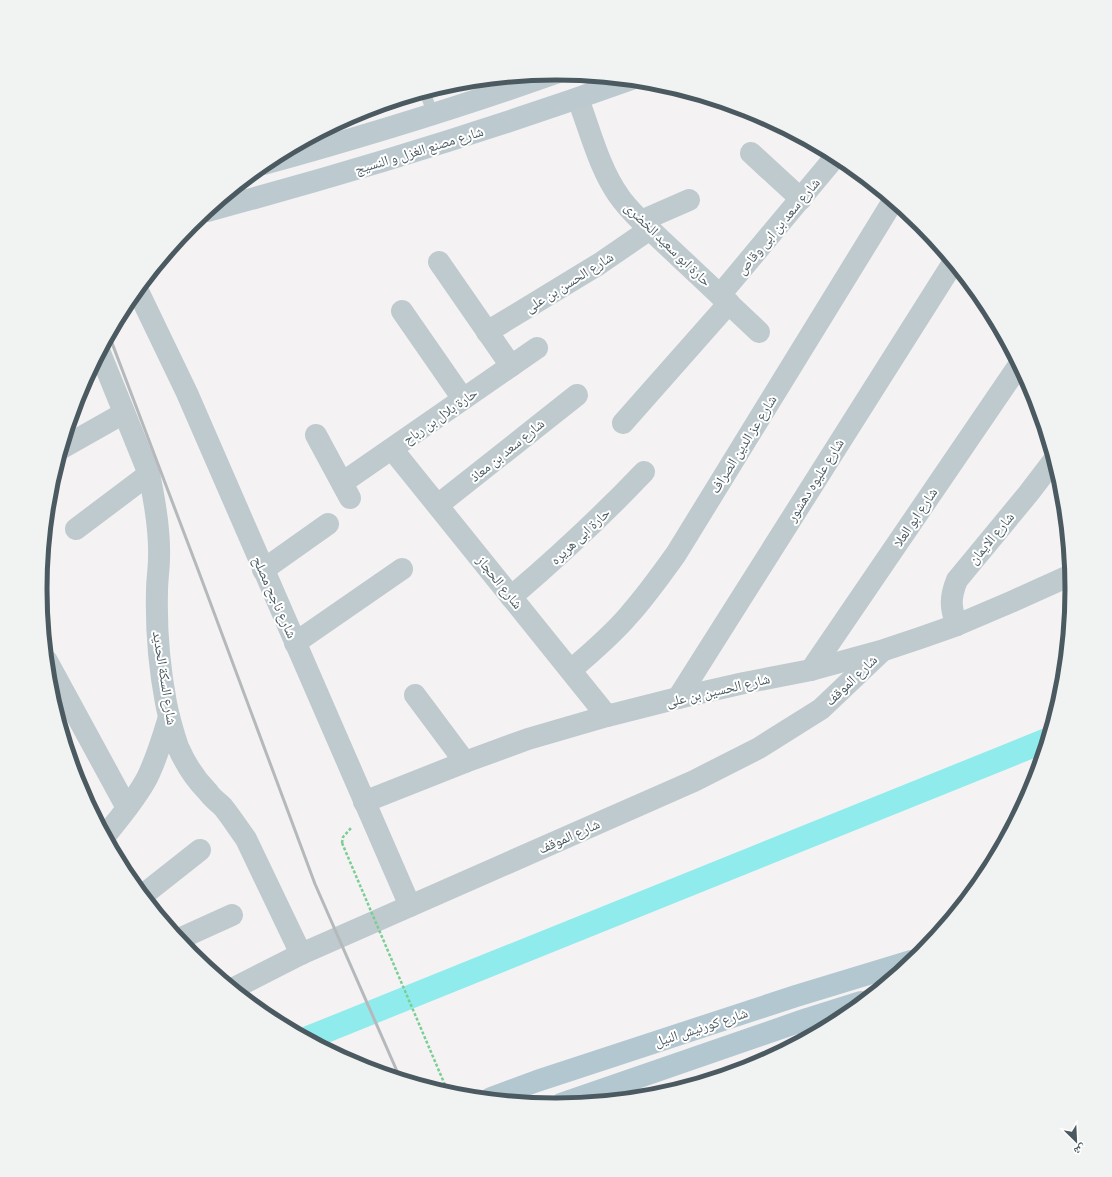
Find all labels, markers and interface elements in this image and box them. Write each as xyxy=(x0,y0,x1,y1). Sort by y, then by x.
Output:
street label: شارع مصنع الغزل و النسيج xyxy=(353,123,486,179)
street label: شارع سعد بن ابى وقاص xyxy=(733,175,824,279)
street label: حارة ابو سعيد الخضرى xyxy=(621,199,715,290)
street label: شارع الحسن بن على xyxy=(522,248,617,317)
street label: حارة بلال بن رباح xyxy=(400,384,482,449)
street label: شارع عز الدين الصراف xyxy=(706,392,781,497)
street label: شارع سعد بن معاذ xyxy=(467,415,549,486)
street label: شارع عليوه دهشور xyxy=(783,436,849,526)
street label: شارع ابو العلا xyxy=(890,485,942,550)
street label: حارة ابى هريره xyxy=(547,504,614,568)
street label: شارع الايمان xyxy=(965,509,1019,568)
street label: شارع الحجاز xyxy=(472,551,526,613)
street label: شارع ناجح مصلح xyxy=(248,553,300,641)
street label: شارع السكة الحديد xyxy=(148,630,180,726)
street label: شارع الموقف xyxy=(822,651,882,710)
street label: شارع الحسين بن على xyxy=(664,670,772,712)
street label: شارع الموقف xyxy=(536,815,603,858)
street label: شارع كورنيش النيل xyxy=(652,1004,750,1052)
north arrow xyxy=(1056,1121,1096,1161)
text: ش xyxy=(1071,1140,1088,1158)

